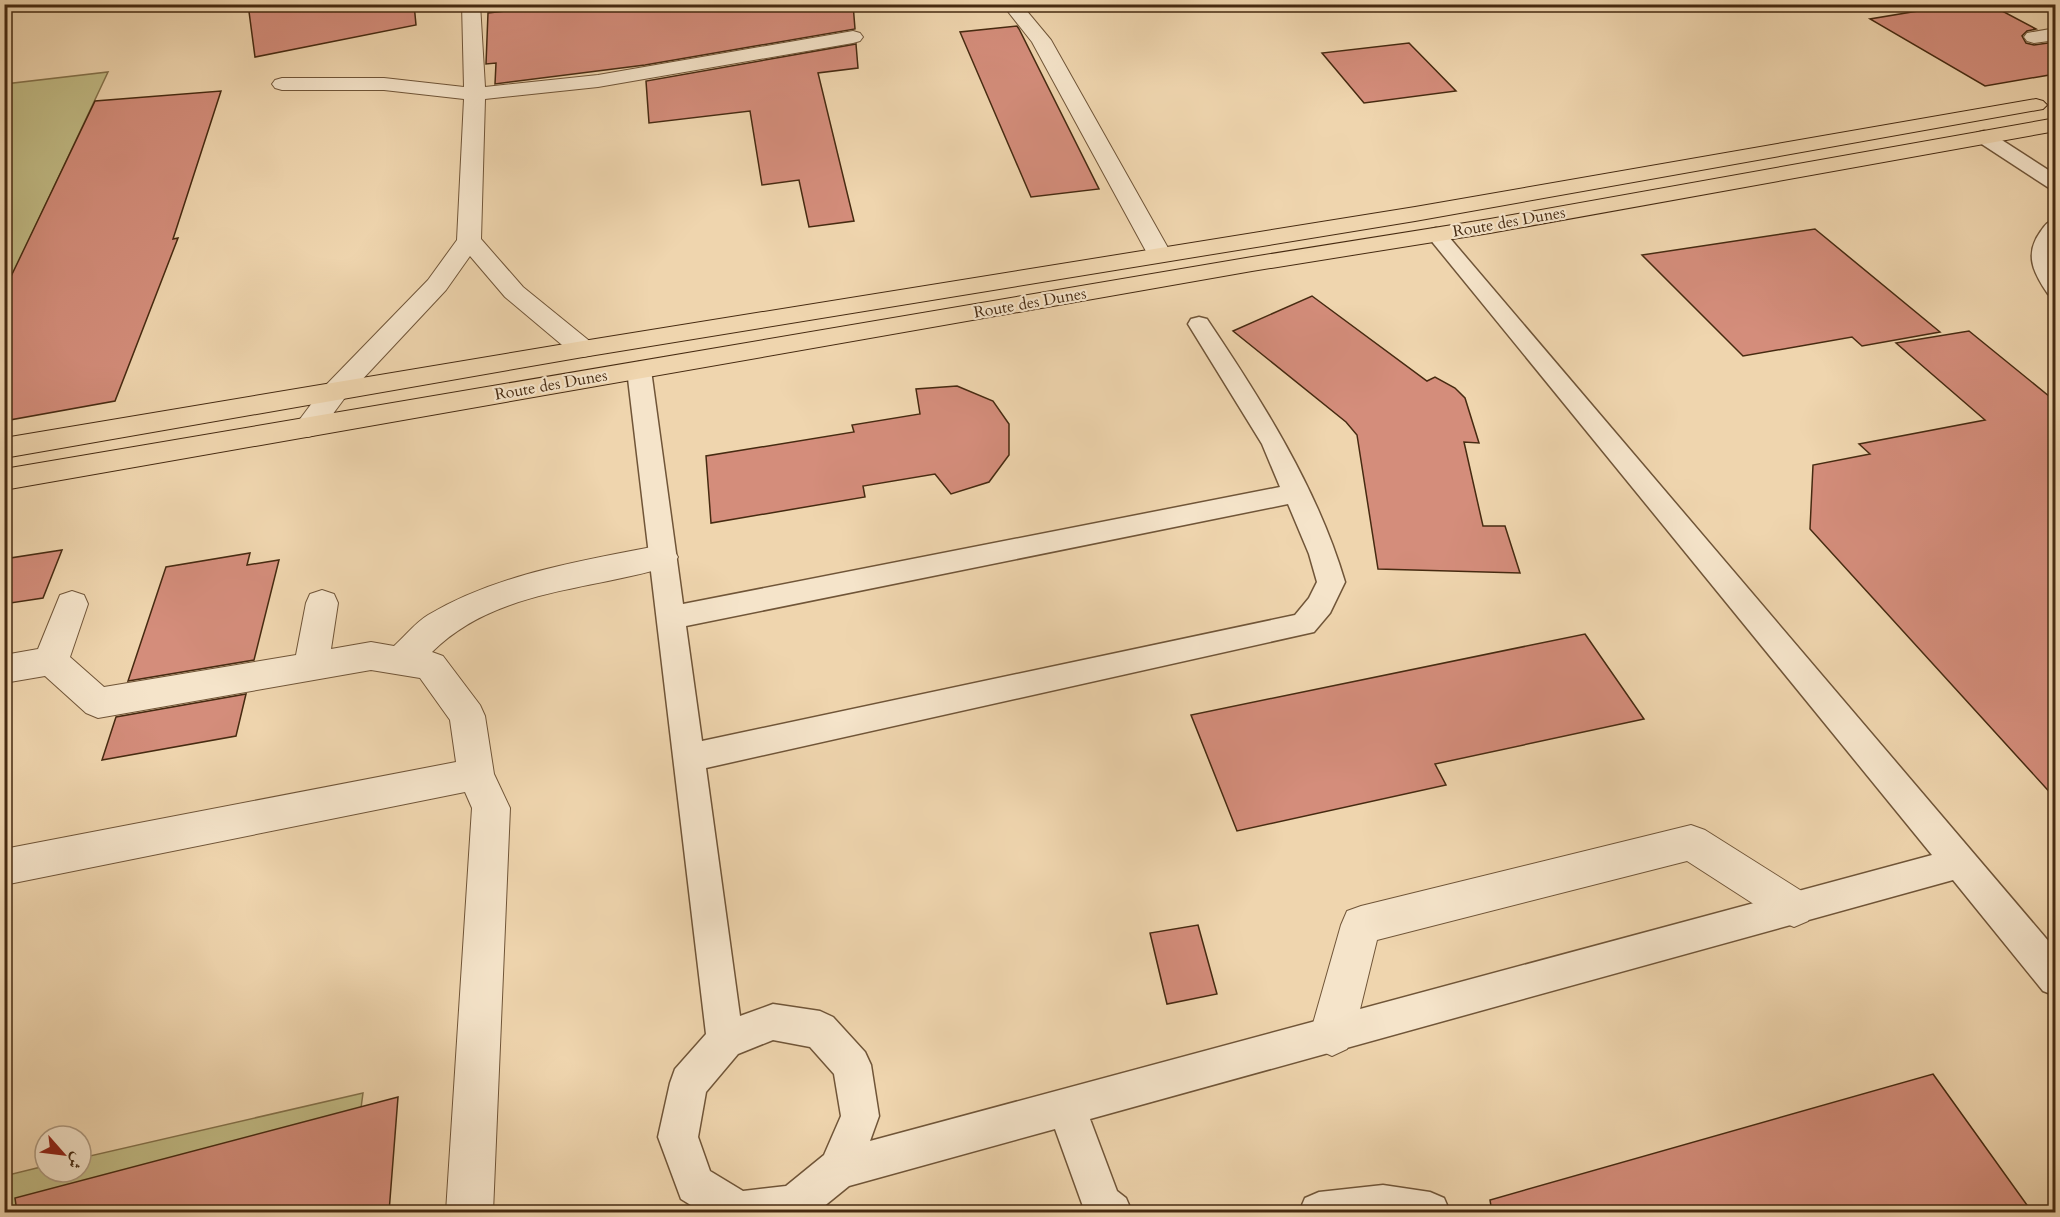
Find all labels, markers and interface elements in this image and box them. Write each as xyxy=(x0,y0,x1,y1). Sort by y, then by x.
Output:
street label: Route des Dunes xyxy=(1451,201,1567,243)
street label: Route des Dunes xyxy=(972,282,1088,324)
street label: Route des Dunes xyxy=(493,364,609,406)
north arrow xyxy=(33,1124,93,1184)
text: ش xyxy=(62,1148,89,1173)

